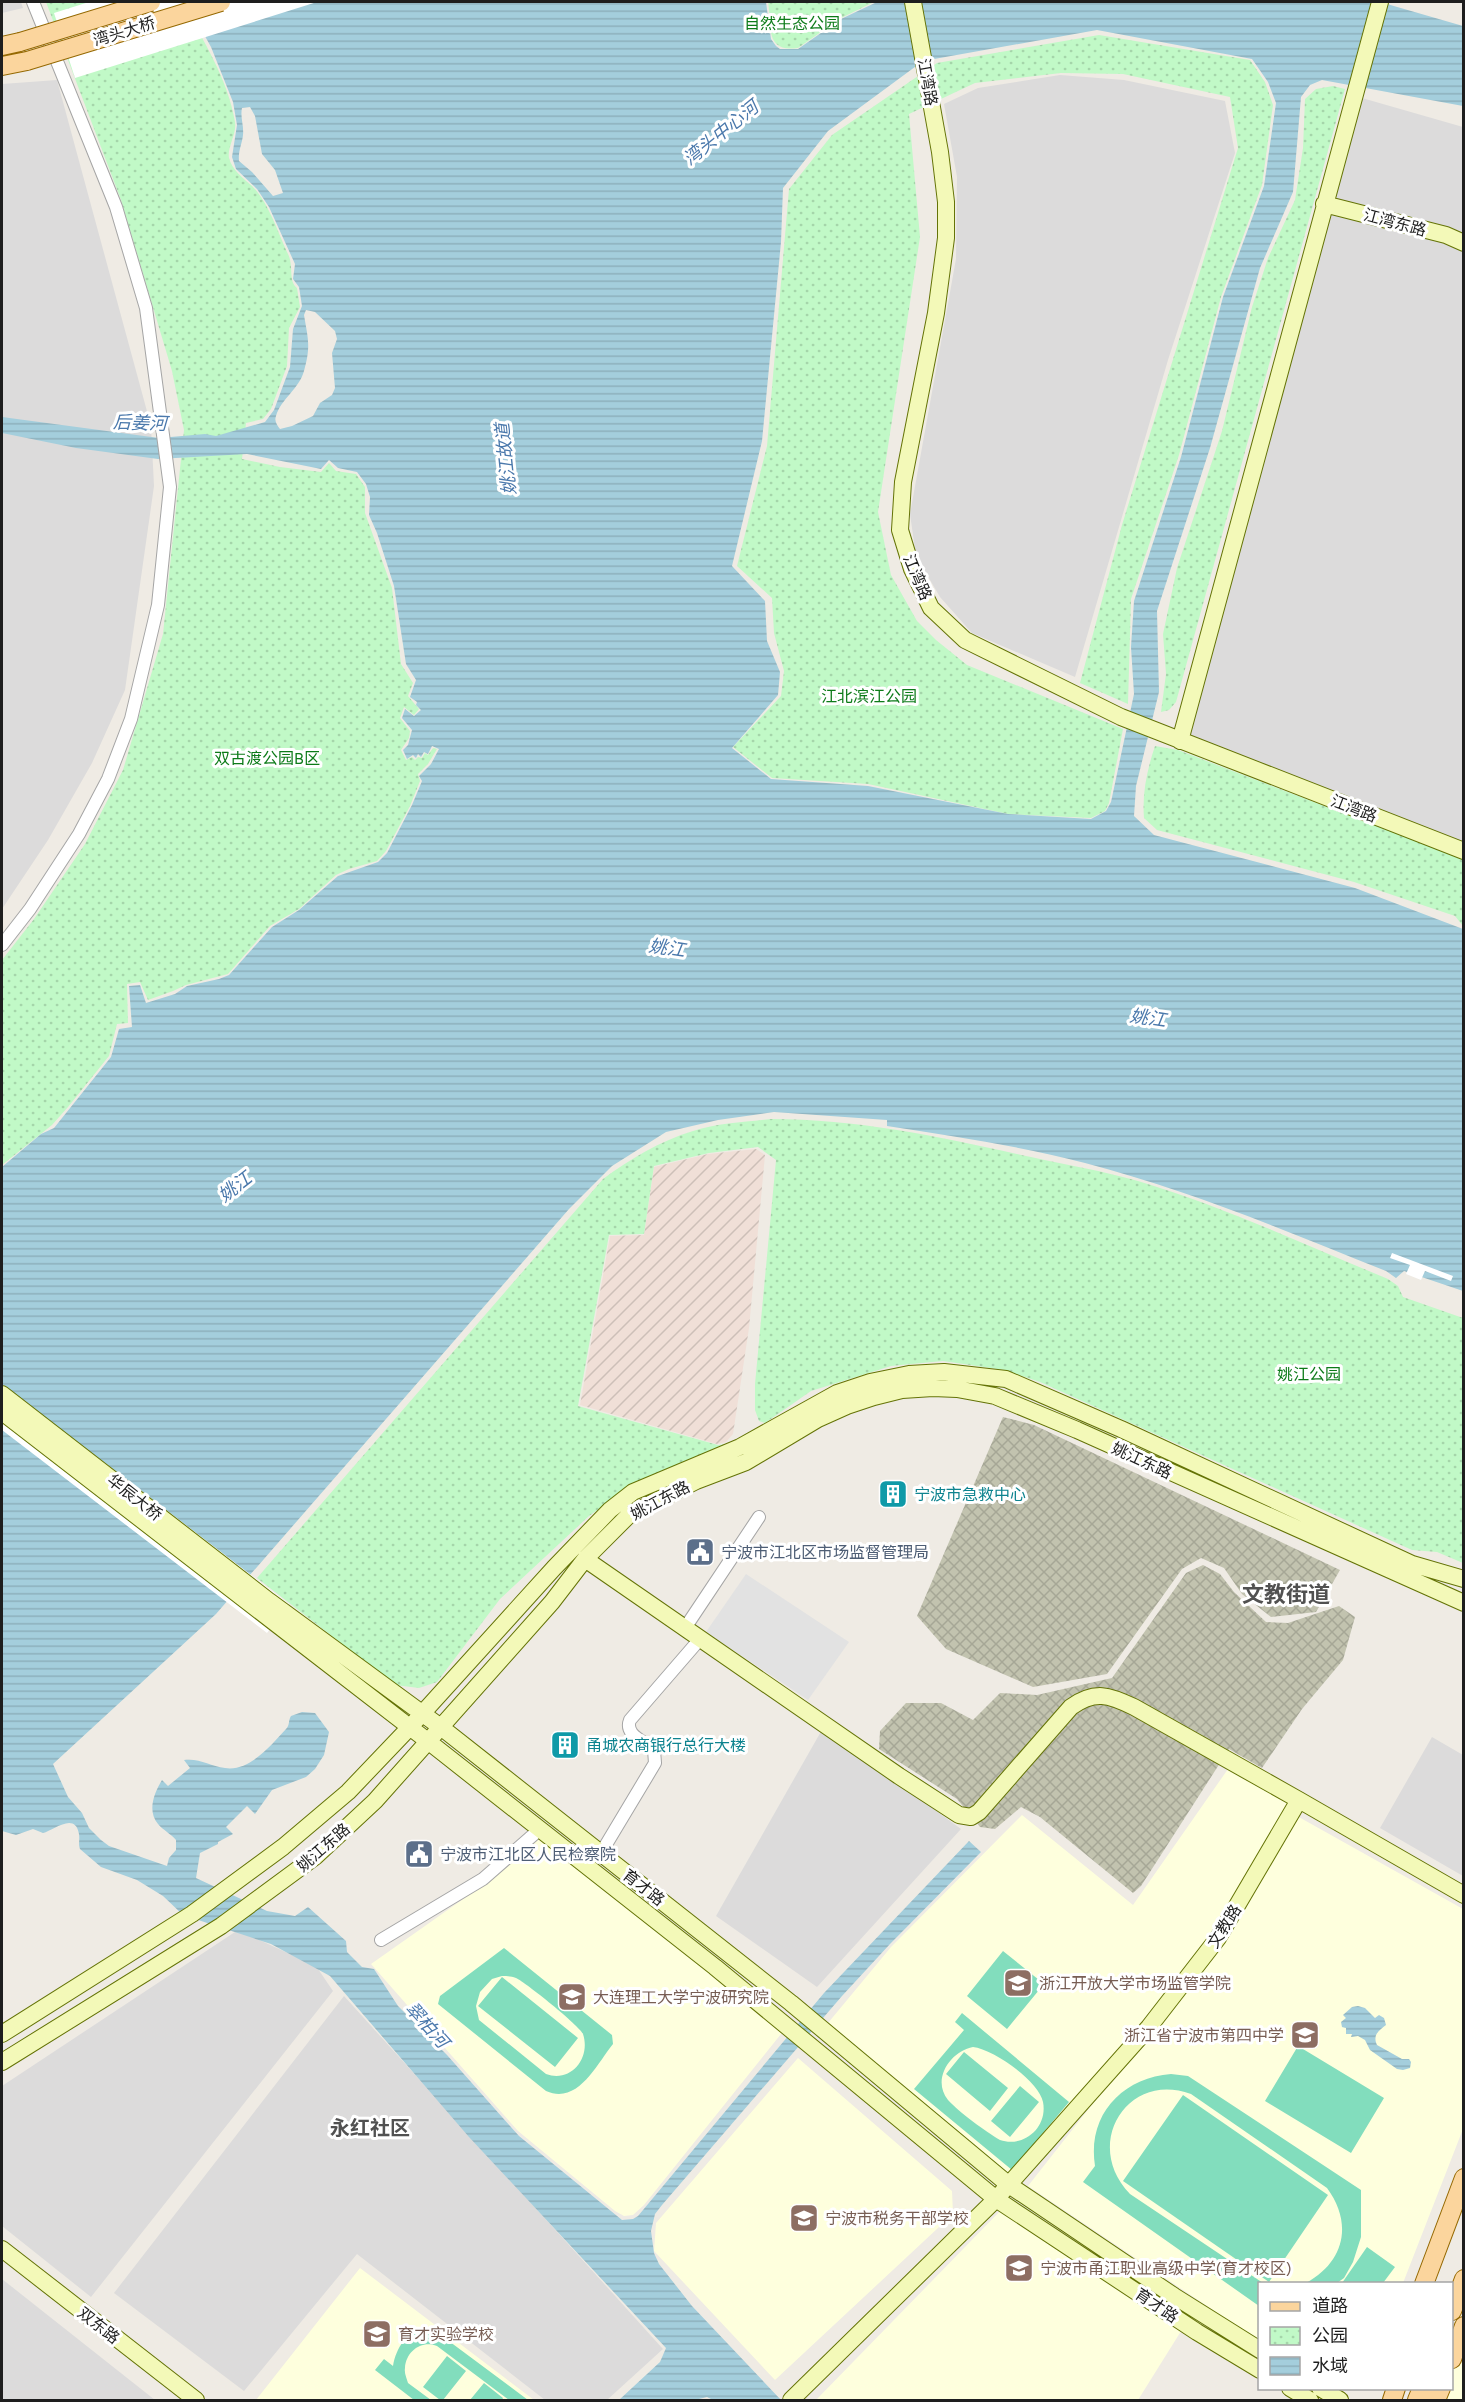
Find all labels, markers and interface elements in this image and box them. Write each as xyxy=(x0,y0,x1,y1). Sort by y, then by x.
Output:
street label: 湾头大桥 xyxy=(91,13,158,50)
park label: 自然生态公园 xyxy=(744,14,840,33)
street label: 江湾路 xyxy=(914,57,941,107)
water label: 湾头中心河 xyxy=(679,94,765,170)
street label: 江湾东路 xyxy=(1361,205,1428,240)
water label: 后姜河 xyxy=(113,411,170,435)
water label: 姚江故道 xyxy=(491,419,521,496)
street label: 江湾路 xyxy=(899,551,936,603)
park label: 江北滨江公园 xyxy=(821,687,917,706)
park label: 双古渡公园B区 xyxy=(214,749,320,768)
street label: 江湾路 xyxy=(1328,791,1380,826)
water label: 姚江 xyxy=(648,935,688,962)
water label: 姚江 xyxy=(1129,1005,1169,1032)
water label: 姚江 xyxy=(214,1166,258,1207)
park label: 姚江公园 xyxy=(1277,1365,1341,1384)
street label: 姚江东路 xyxy=(1109,1438,1175,1483)
street label: 华辰大桥 xyxy=(104,1470,166,1525)
street label: 姚江东路 xyxy=(628,1477,693,1524)
building icon: 宁波市急救中心 xyxy=(877,1478,909,1510)
place label: 宁波市急救中心 xyxy=(914,1485,1026,1504)
public building icon: 宁波市江北区市场监督管理局 xyxy=(684,1536,716,1568)
place label: 宁波市江北区市场监督管理局 xyxy=(721,1543,929,1562)
district label: 文教街道 xyxy=(1242,1581,1330,1608)
building icon: 甬城农商银行总行大楼 xyxy=(549,1729,581,1761)
place label: 甬城农商银行总行大楼 xyxy=(586,1736,746,1755)
street label: 姚江东路 xyxy=(293,1819,354,1876)
public building icon: 宁波市江北区人民检察院 xyxy=(403,1838,435,1870)
place label: 宁波市江北区人民检察院 xyxy=(440,1845,616,1864)
street label: 育才路 xyxy=(619,1865,668,1910)
street label: 文教路 xyxy=(1204,1901,1245,1952)
school or university icon: 浙江开放大学市场监管学院 xyxy=(1002,1967,1034,1999)
place label: 浙江开放大学市场监管学院 xyxy=(1039,1974,1231,1993)
school or university icon: 大连理工大学宁波研究院 xyxy=(556,1981,588,2013)
place label: 大连理工大学宁波研究院 xyxy=(593,1988,769,2007)
water label: 翠柏河 xyxy=(401,1998,455,2055)
school or university icon: 浙江省宁波市第四中学 xyxy=(1289,2019,1321,2051)
place label: 浙江省宁波市第四中学 xyxy=(1124,2026,1284,2045)
district label: 永红社区 xyxy=(330,2116,410,2140)
school or university icon: 宁波市税务干部学校 xyxy=(788,2202,820,2234)
place label: 宁波市税务干部学校 xyxy=(825,2209,969,2228)
school or university icon: 宁波市甬江职业高级中学(育才校区) xyxy=(1003,2252,1035,2284)
place label: 宁波市甬江职业高级中学(育才校区) xyxy=(1040,2259,1291,2278)
legend xyxy=(1258,2282,1453,2390)
street label: 育才路 xyxy=(1132,2284,1182,2327)
text: 道路 xyxy=(1312,2295,1348,2317)
street label: 双东路 xyxy=(74,2303,123,2348)
school or university icon: 育才实验学校 xyxy=(361,2318,393,2350)
place label: 育才实验学校 xyxy=(398,2325,494,2344)
text: 公园 xyxy=(1312,2325,1348,2347)
text: 水域 xyxy=(1312,2355,1348,2377)

